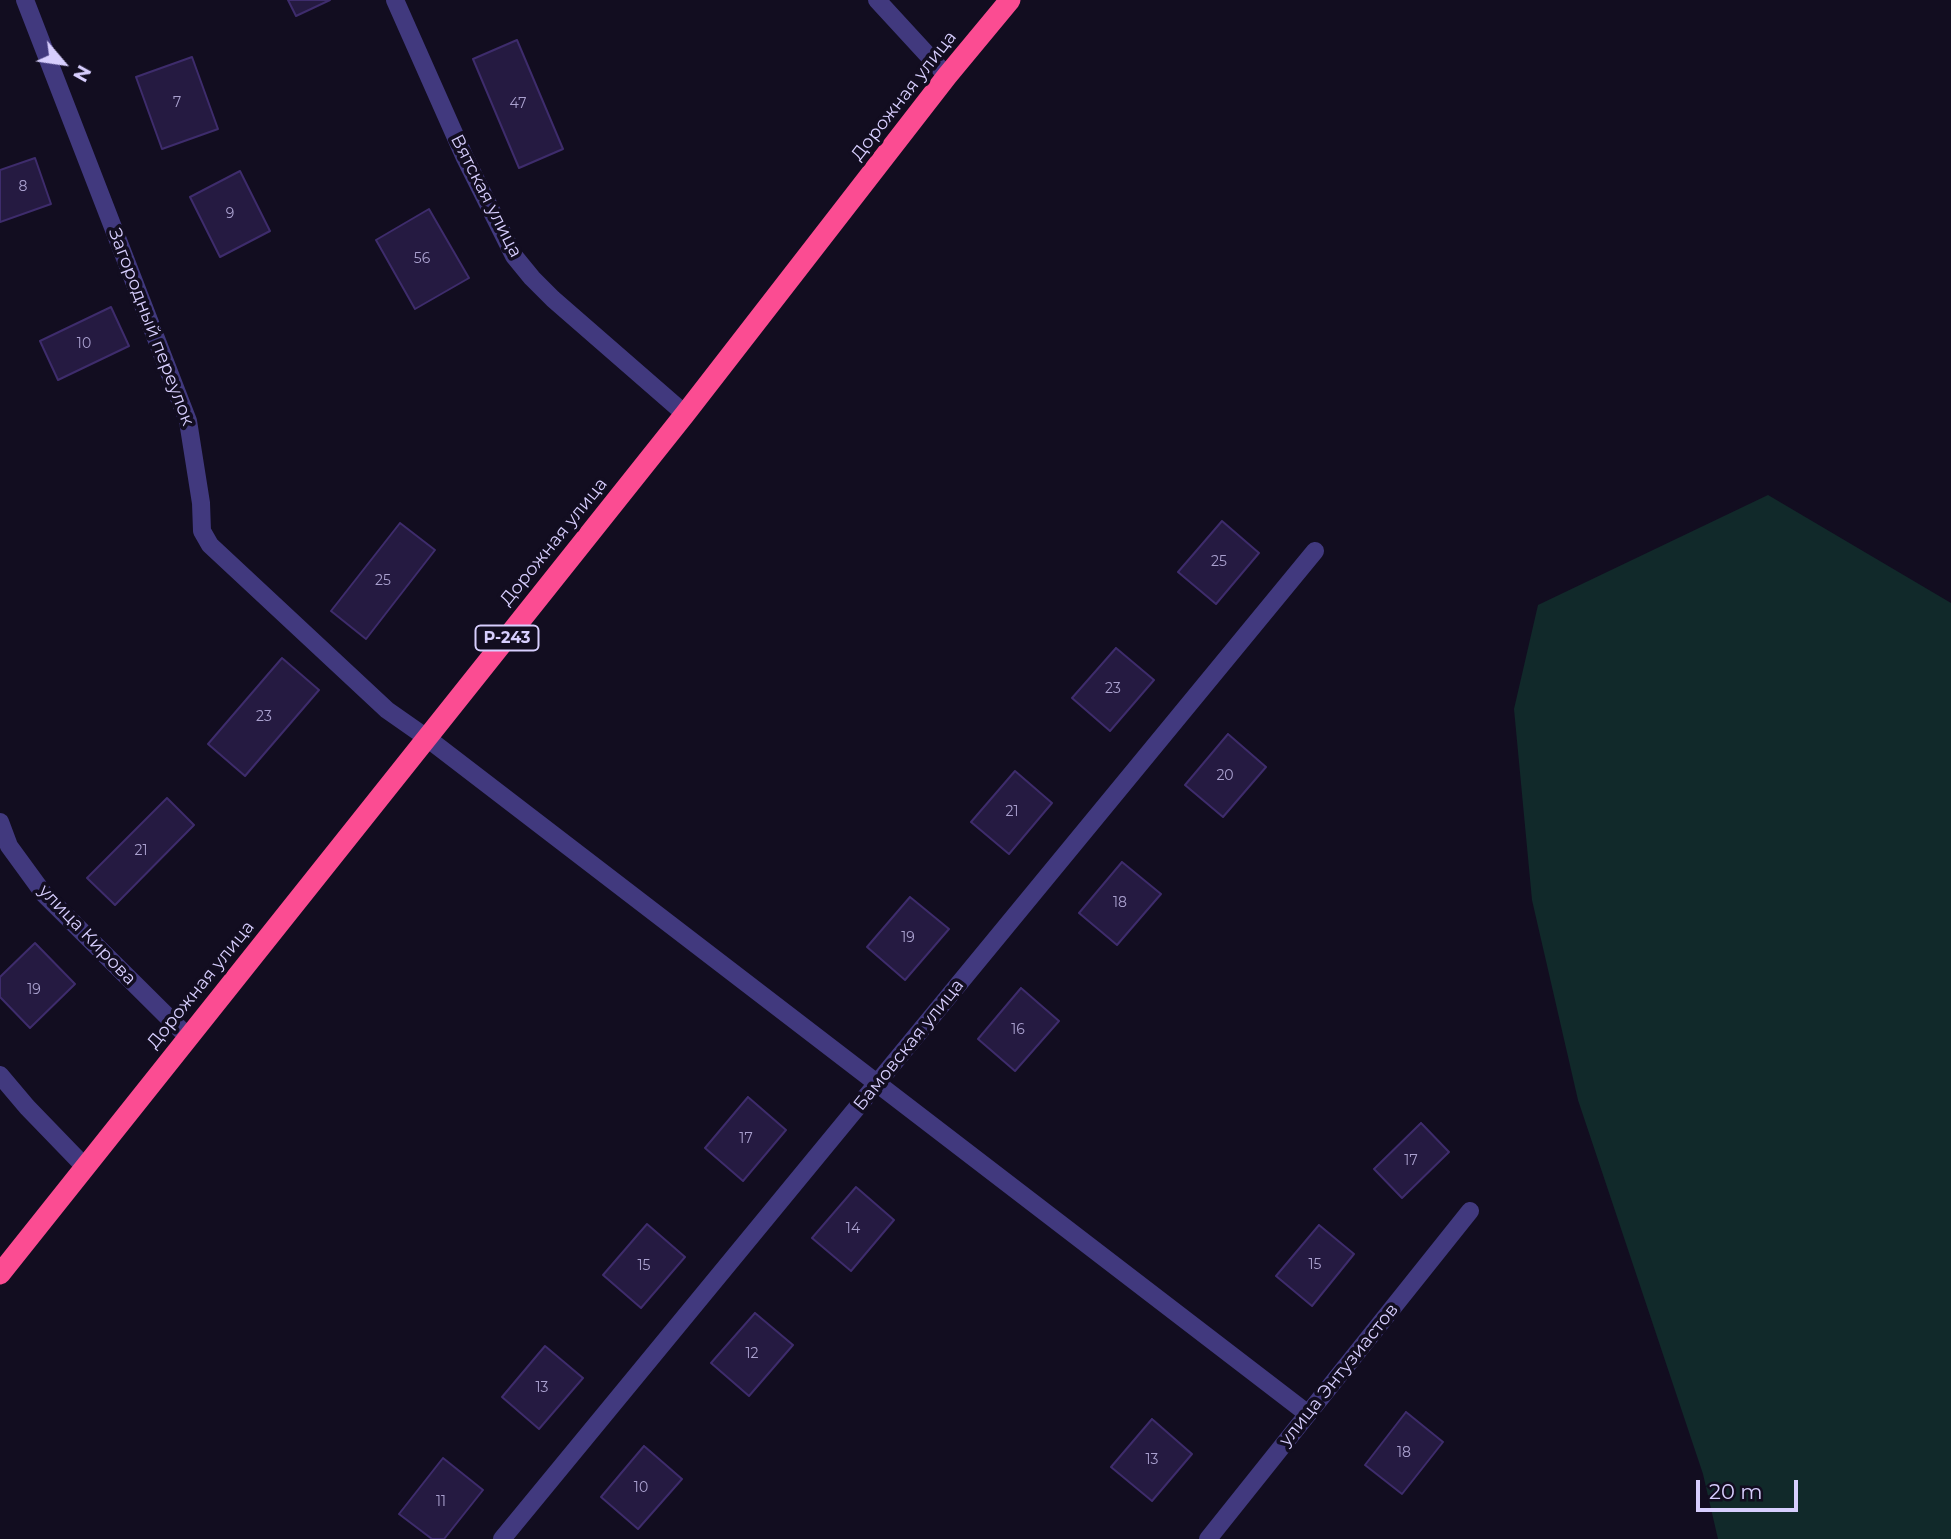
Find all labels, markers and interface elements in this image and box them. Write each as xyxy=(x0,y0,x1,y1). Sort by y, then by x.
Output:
street label: Дорожная улица xyxy=(847,27,961,165)
north arrow xyxy=(28,28,98,98)
text: N xyxy=(68,61,96,86)
house number: 7 xyxy=(173,95,181,111)
house number: 47 xyxy=(510,96,526,112)
street label: Вятская улица xyxy=(446,131,526,261)
house number: 8 xyxy=(19,179,27,195)
house number: 9 xyxy=(226,206,234,222)
street label: Загородный переулок xyxy=(103,225,199,429)
house number: 56 xyxy=(414,251,430,267)
house number: 10 xyxy=(77,336,91,352)
street label: Дорожная улица xyxy=(496,474,612,610)
house number: 25 xyxy=(1211,554,1227,570)
house number: 25 xyxy=(375,573,391,589)
road number: Р-243 xyxy=(476,625,538,650)
house number: 23 xyxy=(1105,681,1121,697)
house number: 23 xyxy=(256,709,272,725)
house number: 20 xyxy=(1216,768,1234,784)
house number: 21 xyxy=(1005,804,1019,820)
house number: 21 xyxy=(134,843,148,859)
street label: улица Кирова xyxy=(34,880,140,990)
house number: 18 xyxy=(1113,895,1127,911)
street label: Дорожная улица xyxy=(143,917,259,1053)
house number: 19 xyxy=(901,930,915,946)
street label: Бамовская улица xyxy=(849,975,969,1115)
house number: 19 xyxy=(27,982,41,998)
house number: 16 xyxy=(1011,1022,1025,1038)
house number: 17 xyxy=(739,1131,753,1147)
house number: 17 xyxy=(1404,1153,1418,1169)
house number: 14 xyxy=(846,1221,860,1237)
house number: 15 xyxy=(1309,1257,1321,1273)
house number: 15 xyxy=(638,1258,650,1274)
street label: улица Энтузиастов xyxy=(1275,1299,1403,1451)
house number: 12 xyxy=(745,1346,759,1362)
house number: 13 xyxy=(536,1380,548,1396)
house number: 18 xyxy=(1397,1445,1411,1461)
house number: 13 xyxy=(1146,1452,1158,1468)
scale bar xyxy=(1699,1466,1800,1510)
text: 20 m xyxy=(1709,1479,1763,1504)
house number: 10 xyxy=(634,1480,648,1496)
house number: 11 xyxy=(436,1494,446,1510)

